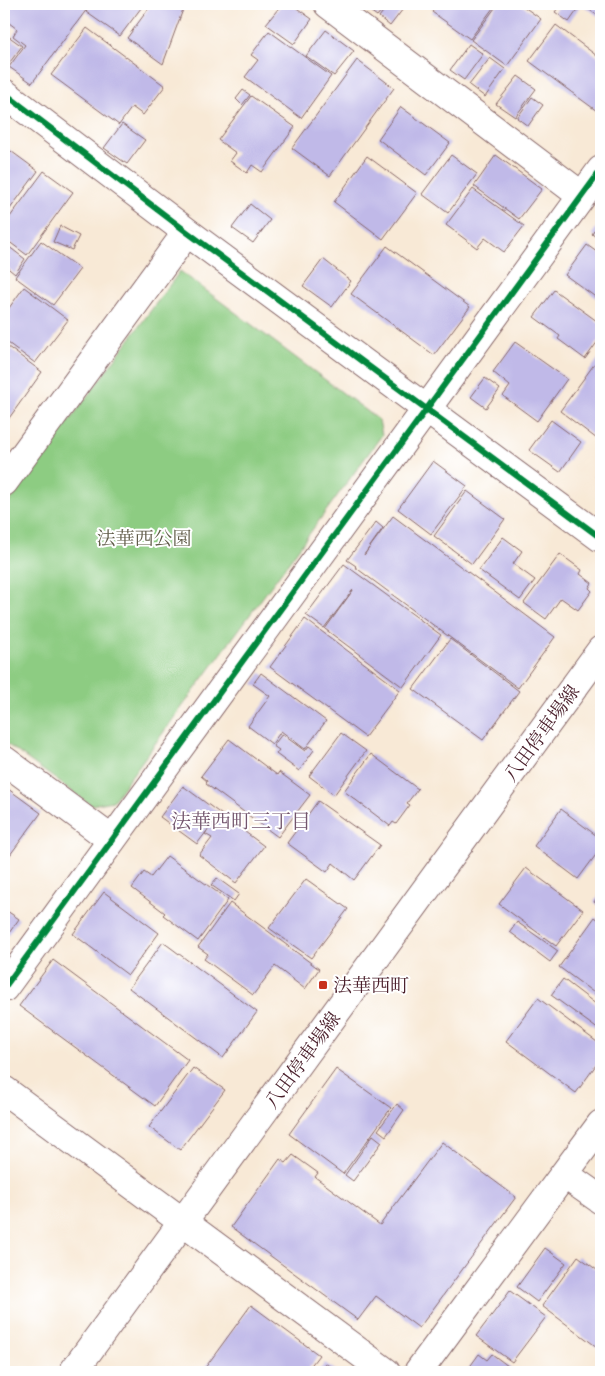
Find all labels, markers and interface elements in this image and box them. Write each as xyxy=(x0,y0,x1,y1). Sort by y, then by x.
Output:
park label: 法華西公園 xyxy=(96,527,192,553)
street label: 八田停車場線 xyxy=(499,680,587,788)
district label: 法華西町三丁目 xyxy=(171,809,311,837)
place label: 法華西町 xyxy=(333,974,409,1000)
marker: 法華西町 xyxy=(317,979,329,991)
street label: 八田停車場線 xyxy=(260,1007,348,1115)

